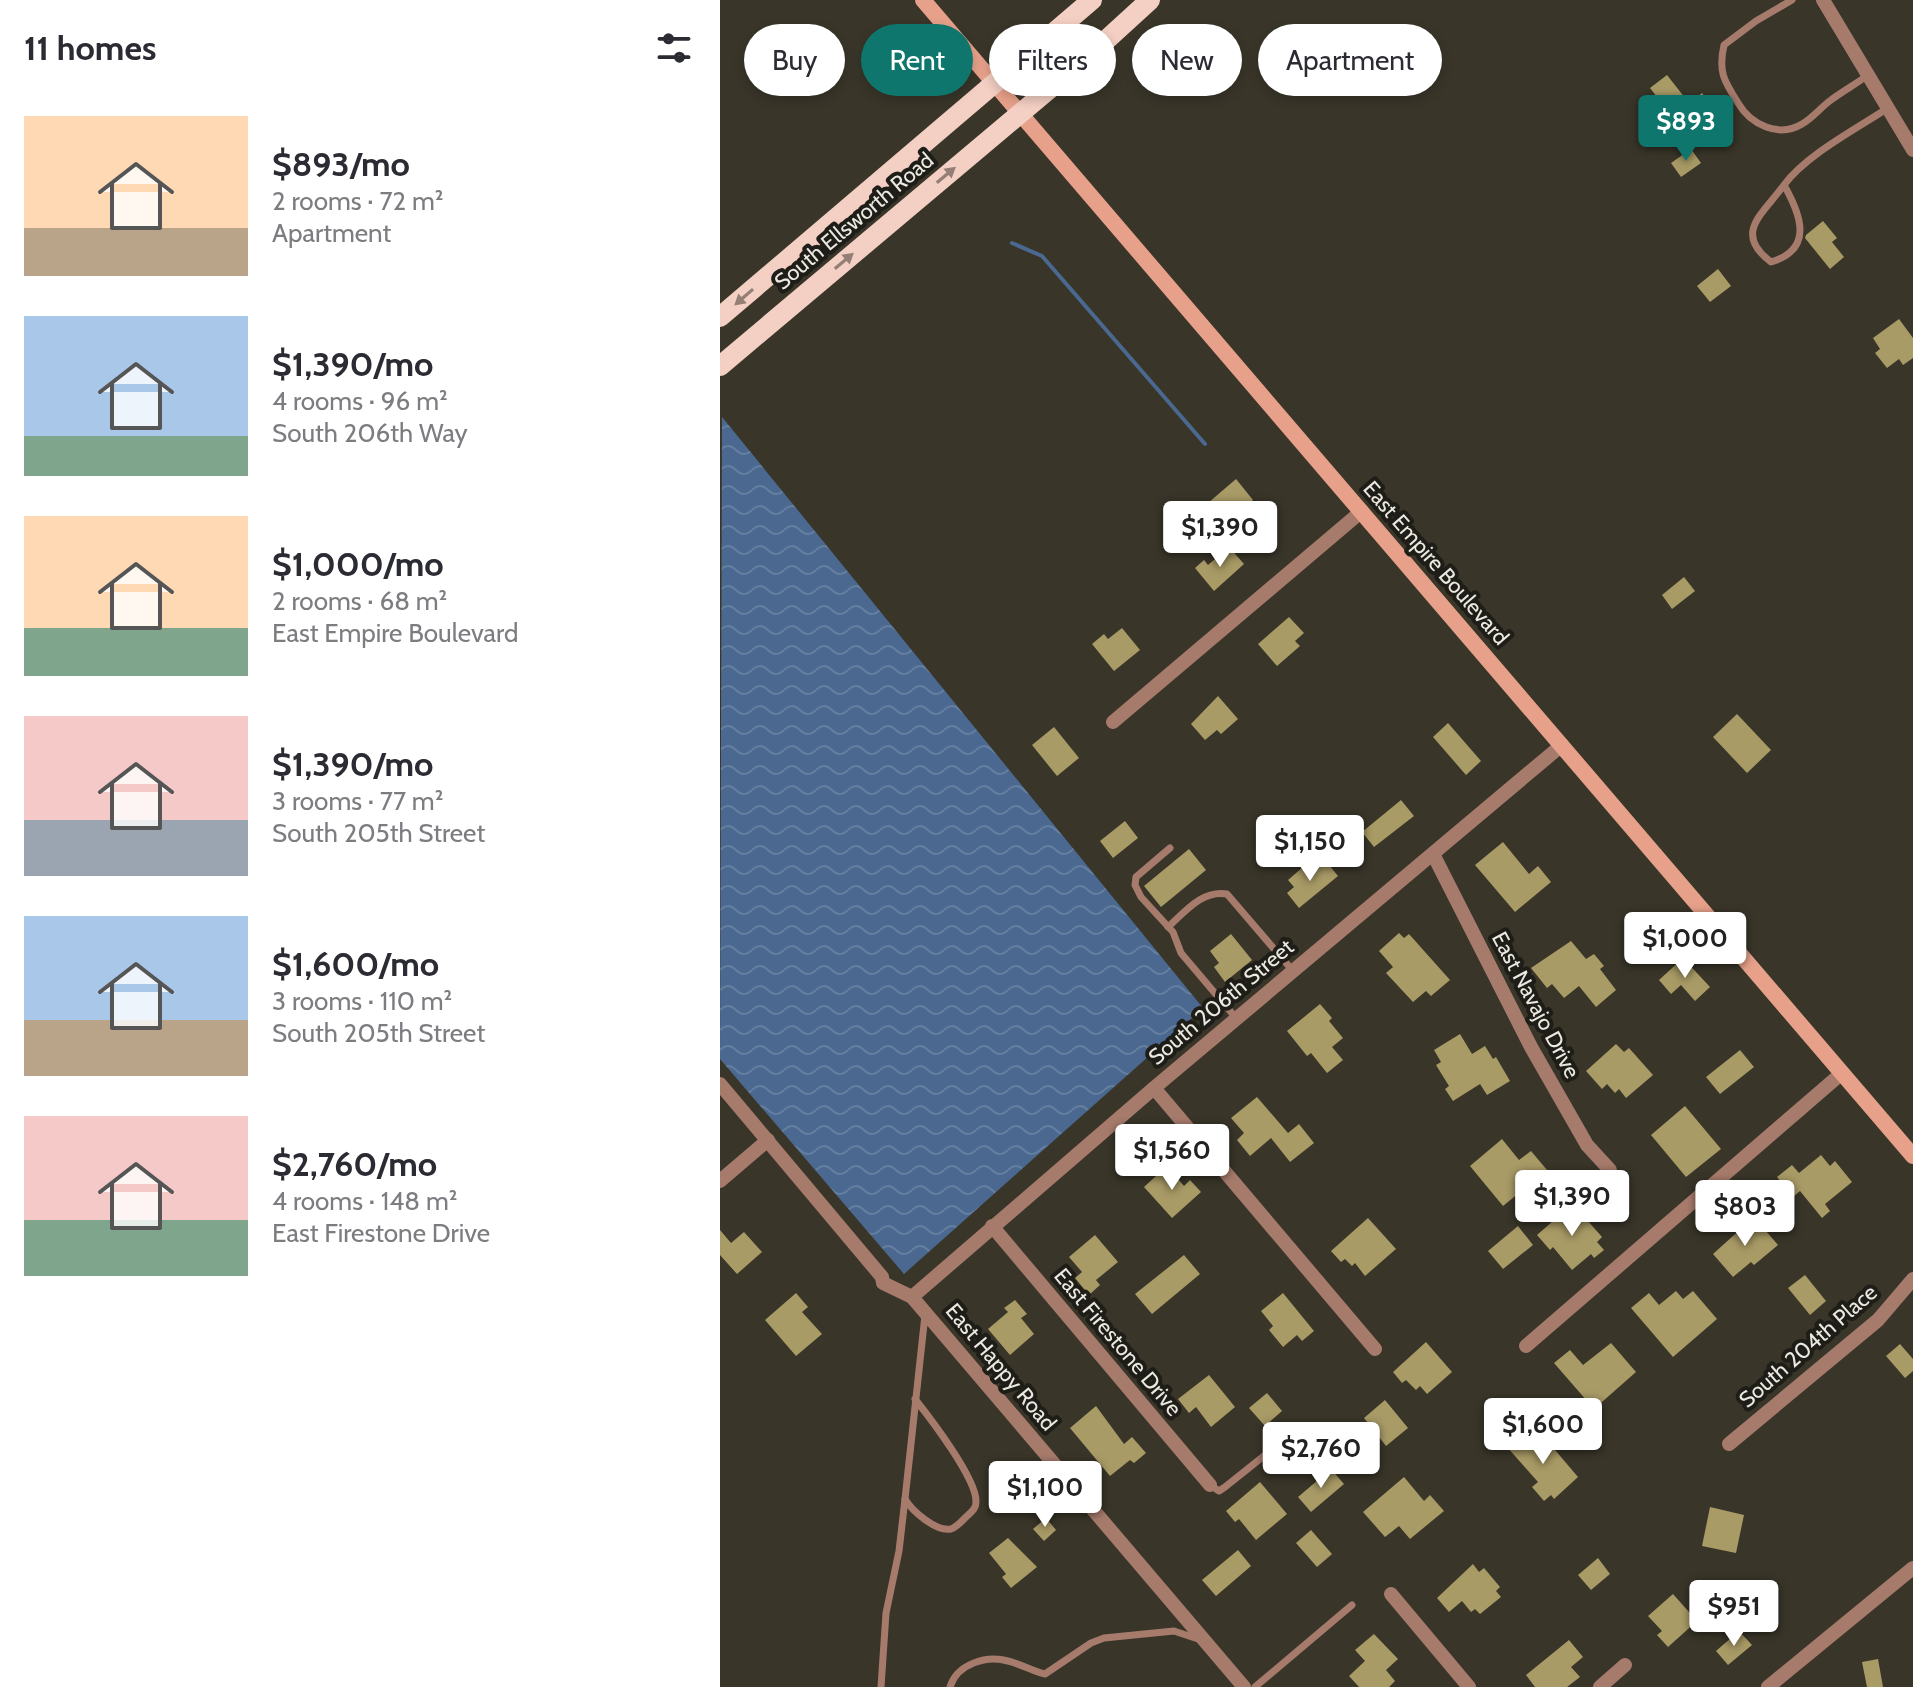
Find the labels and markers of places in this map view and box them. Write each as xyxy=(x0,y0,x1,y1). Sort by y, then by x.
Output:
pin: $893 xyxy=(1639,95,1733,163)
pin: $1,390 xyxy=(1155,501,1285,569)
pin: $1,150 xyxy=(1245,815,1375,883)
pin: $1,000 xyxy=(1620,912,1750,980)
pin: $1,560 xyxy=(1107,1124,1237,1192)
pin: $1,390 xyxy=(1507,1170,1637,1238)
pin: $803 xyxy=(1698,1180,1792,1248)
pin: $1,600 xyxy=(1478,1398,1608,1466)
pin: $2,760 xyxy=(1256,1422,1386,1490)
pin: $1,100 xyxy=(980,1461,1110,1529)
pin: $951 xyxy=(1687,1580,1781,1648)

